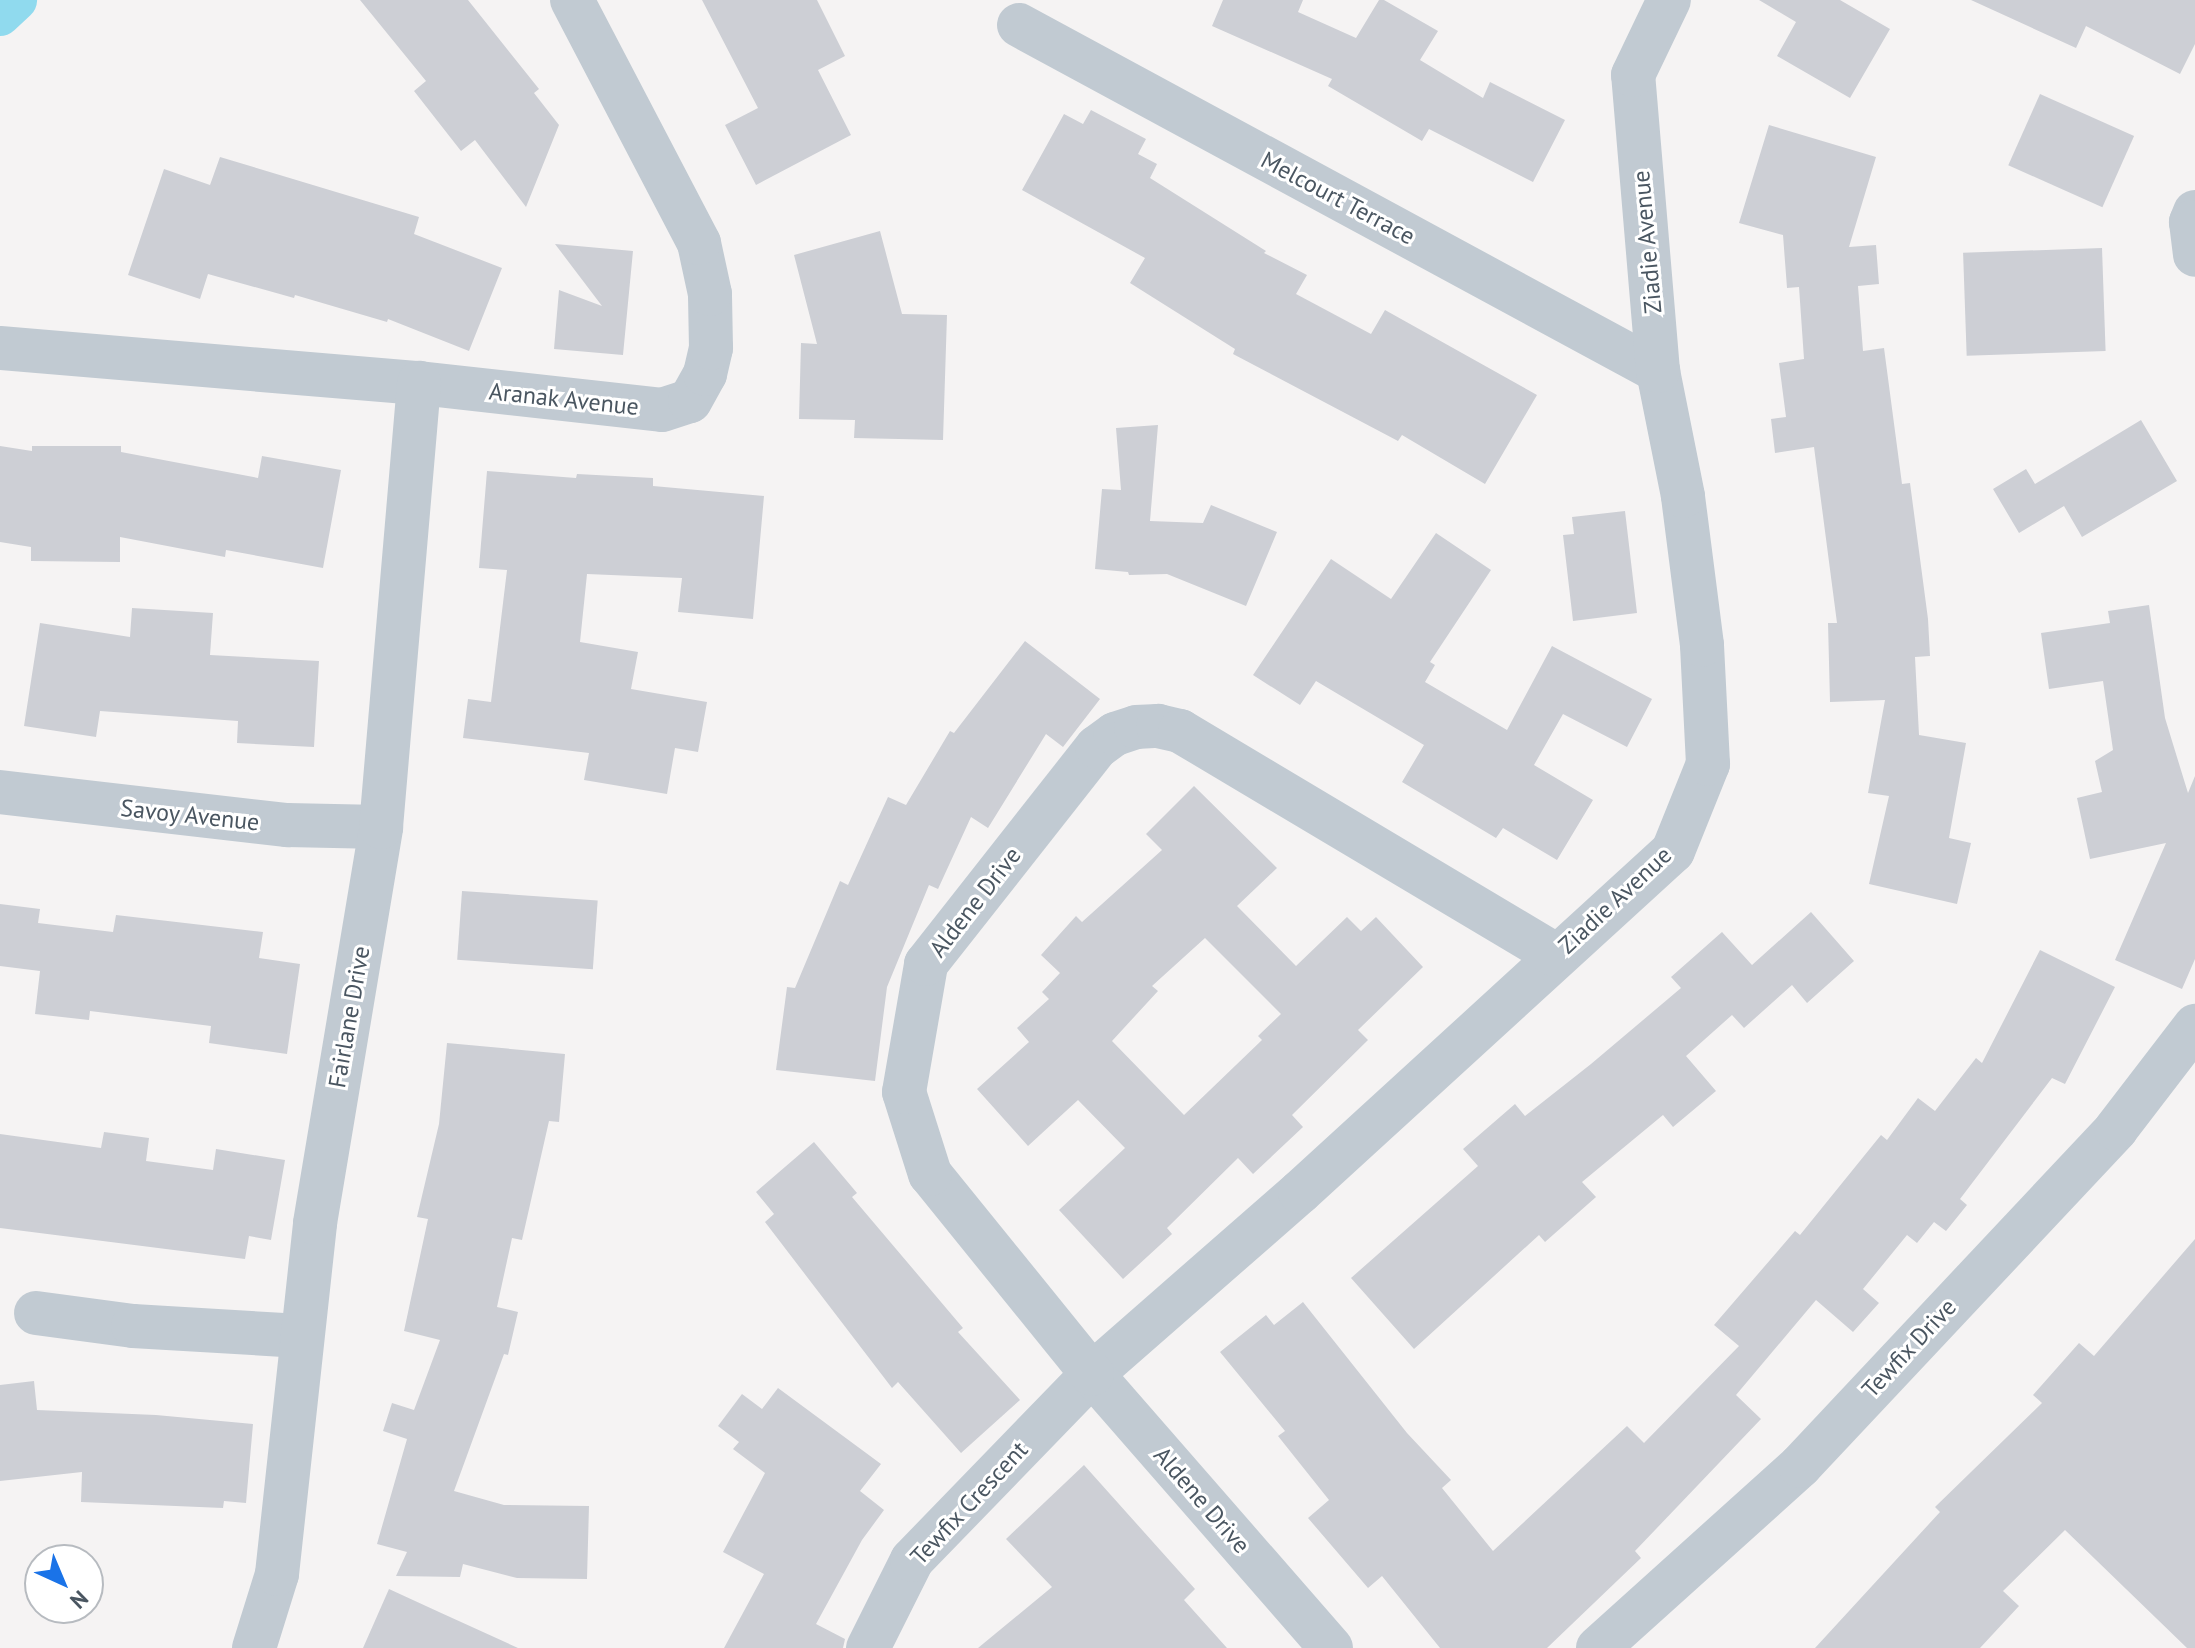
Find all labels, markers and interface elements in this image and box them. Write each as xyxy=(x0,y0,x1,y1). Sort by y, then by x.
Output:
street label: Melcourt Terrace xyxy=(1256,145,1420,251)
street label: Ziadie Avenue xyxy=(1626,169,1668,315)
street label: Aranak Avenue xyxy=(487,377,641,421)
street label: Savoy Avenue xyxy=(118,793,262,837)
street label: Ziadie Avenue xyxy=(1552,840,1678,960)
street label: Aldene Drive xyxy=(923,841,1027,963)
street label: Fairlane Drive xyxy=(322,944,376,1090)
street label: Tewfix Drive xyxy=(1856,1292,1962,1404)
street label: Tewfix Crescent xyxy=(904,1435,1034,1571)
street label: Aldene Drive xyxy=(1148,1441,1256,1559)
north arrow xyxy=(24,1544,104,1624)
text: N xyxy=(64,1585,94,1615)

